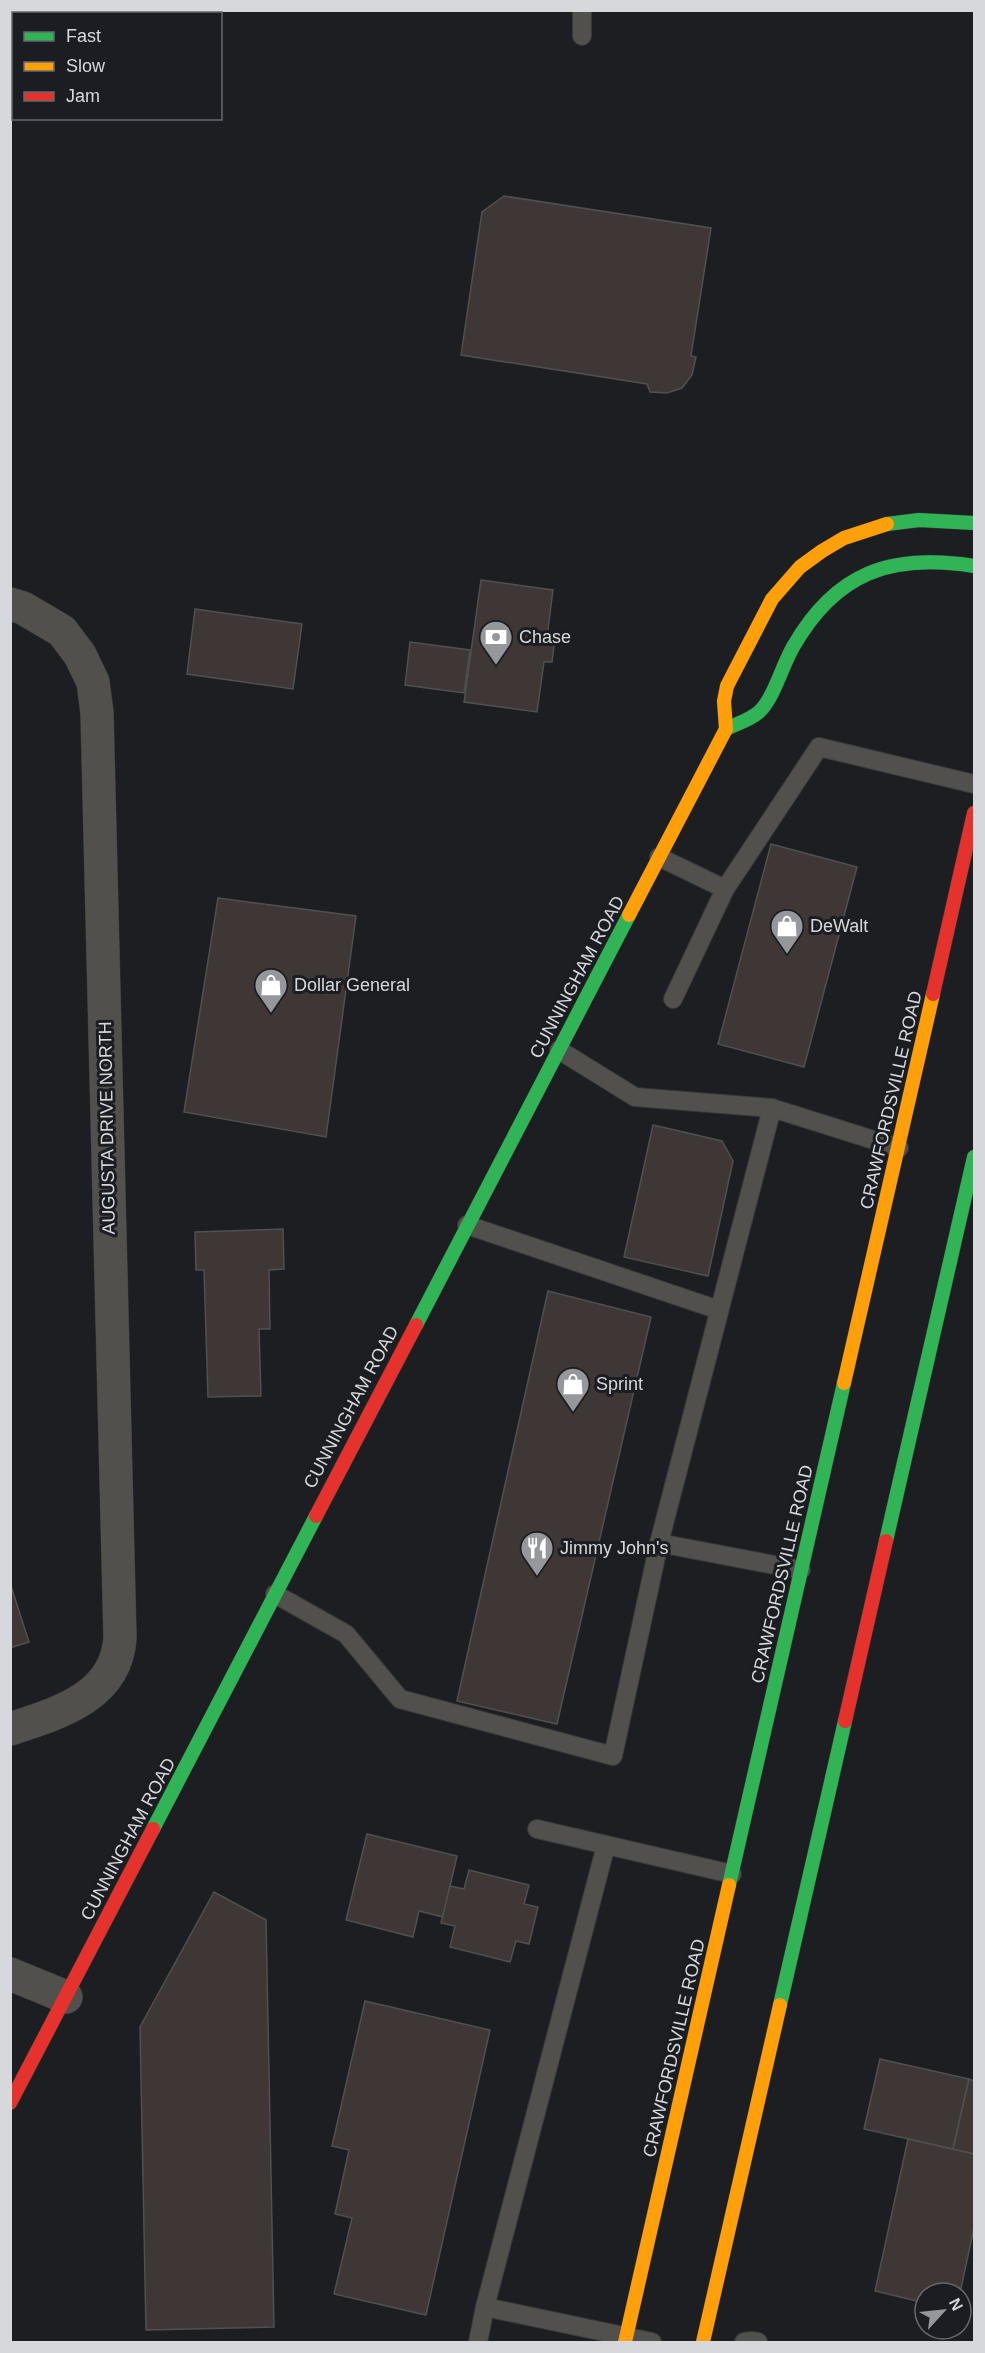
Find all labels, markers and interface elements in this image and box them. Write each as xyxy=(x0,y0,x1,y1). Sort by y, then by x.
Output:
legend xyxy=(12,12,222,120)
text: Fast xyxy=(66,26,101,46)
text: Slow xyxy=(66,56,106,76)
text: Jam xyxy=(66,86,100,106)
bank icon: Chase xyxy=(478,619,514,666)
place label: Chase xyxy=(519,627,571,647)
street label: CUNNINGHAM ROAD xyxy=(526,892,628,1062)
shop icon: DeWalt xyxy=(769,908,805,955)
place label: DeWalt xyxy=(810,916,868,936)
shop icon: Dollar General xyxy=(253,967,289,1014)
place label: Dollar General xyxy=(294,975,410,995)
street label: CRAWFORDSVILLE ROAD xyxy=(856,989,926,1211)
street label: AUGUSTA DRIVE NORTH xyxy=(95,1021,119,1235)
street label: CUNNINGHAM ROAD xyxy=(300,1322,402,1492)
shop icon: Sprint xyxy=(555,1366,591,1413)
place label: Sprint xyxy=(596,1374,643,1394)
street label: CRAWFORDSVILLE ROAD xyxy=(747,1463,817,1685)
restaurant icon: Jimmy John's xyxy=(519,1530,555,1577)
place label: Jimmy John's xyxy=(560,1538,668,1558)
street label: CUNNINGHAM ROAD xyxy=(77,1754,179,1924)
street label: CRAWFORDSVILLE ROAD xyxy=(639,1937,709,2159)
north arrow xyxy=(913,2281,973,2341)
text: N xyxy=(946,2295,966,2313)

